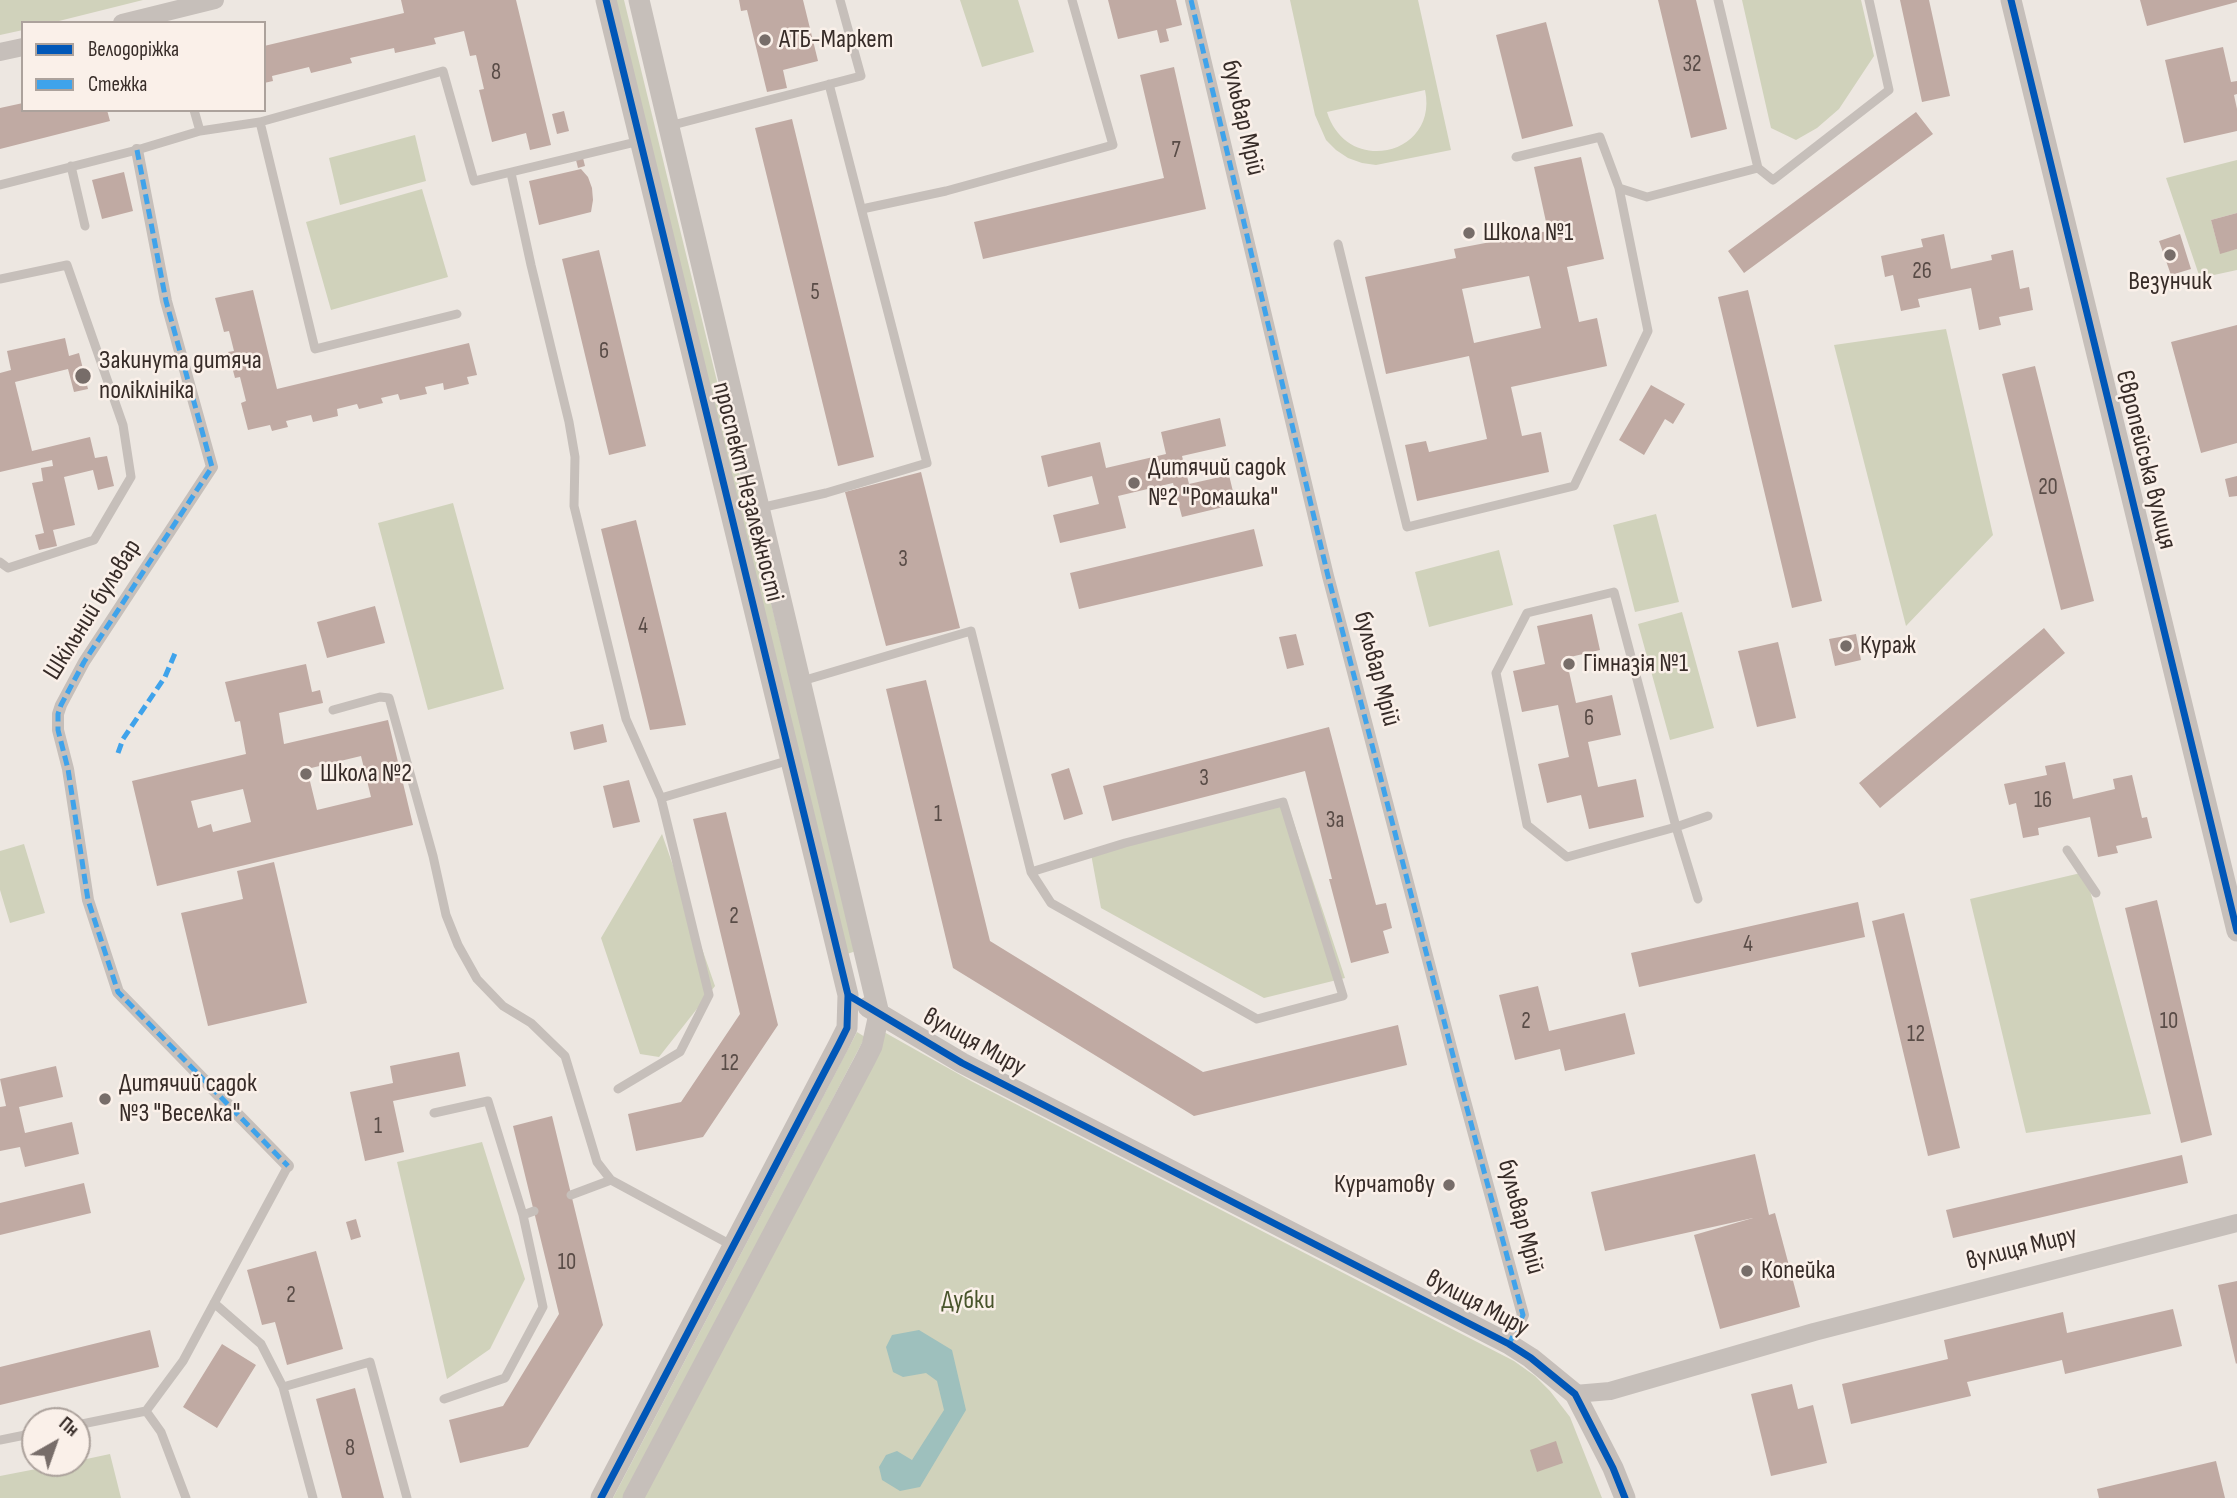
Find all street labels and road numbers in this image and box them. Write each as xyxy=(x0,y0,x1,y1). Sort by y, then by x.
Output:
street label: бульвар Мрій xyxy=(1214,57,1270,179)
street label: Європейська вулиця xyxy=(2108,367,2182,553)
street label: проспект Незалежності xyxy=(705,379,789,605)
street label: Шкільний бульвар xyxy=(37,534,149,686)
street label: бульвар Мрій xyxy=(1346,608,1406,730)
street label: вулиця Миру xyxy=(917,1002,1031,1084)
street label: бульвар Мрій xyxy=(1490,1156,1550,1278)
street label: вулиця Миру xyxy=(1964,1220,2080,1278)
street label: вулиця Миру xyxy=(1420,1264,1534,1344)

